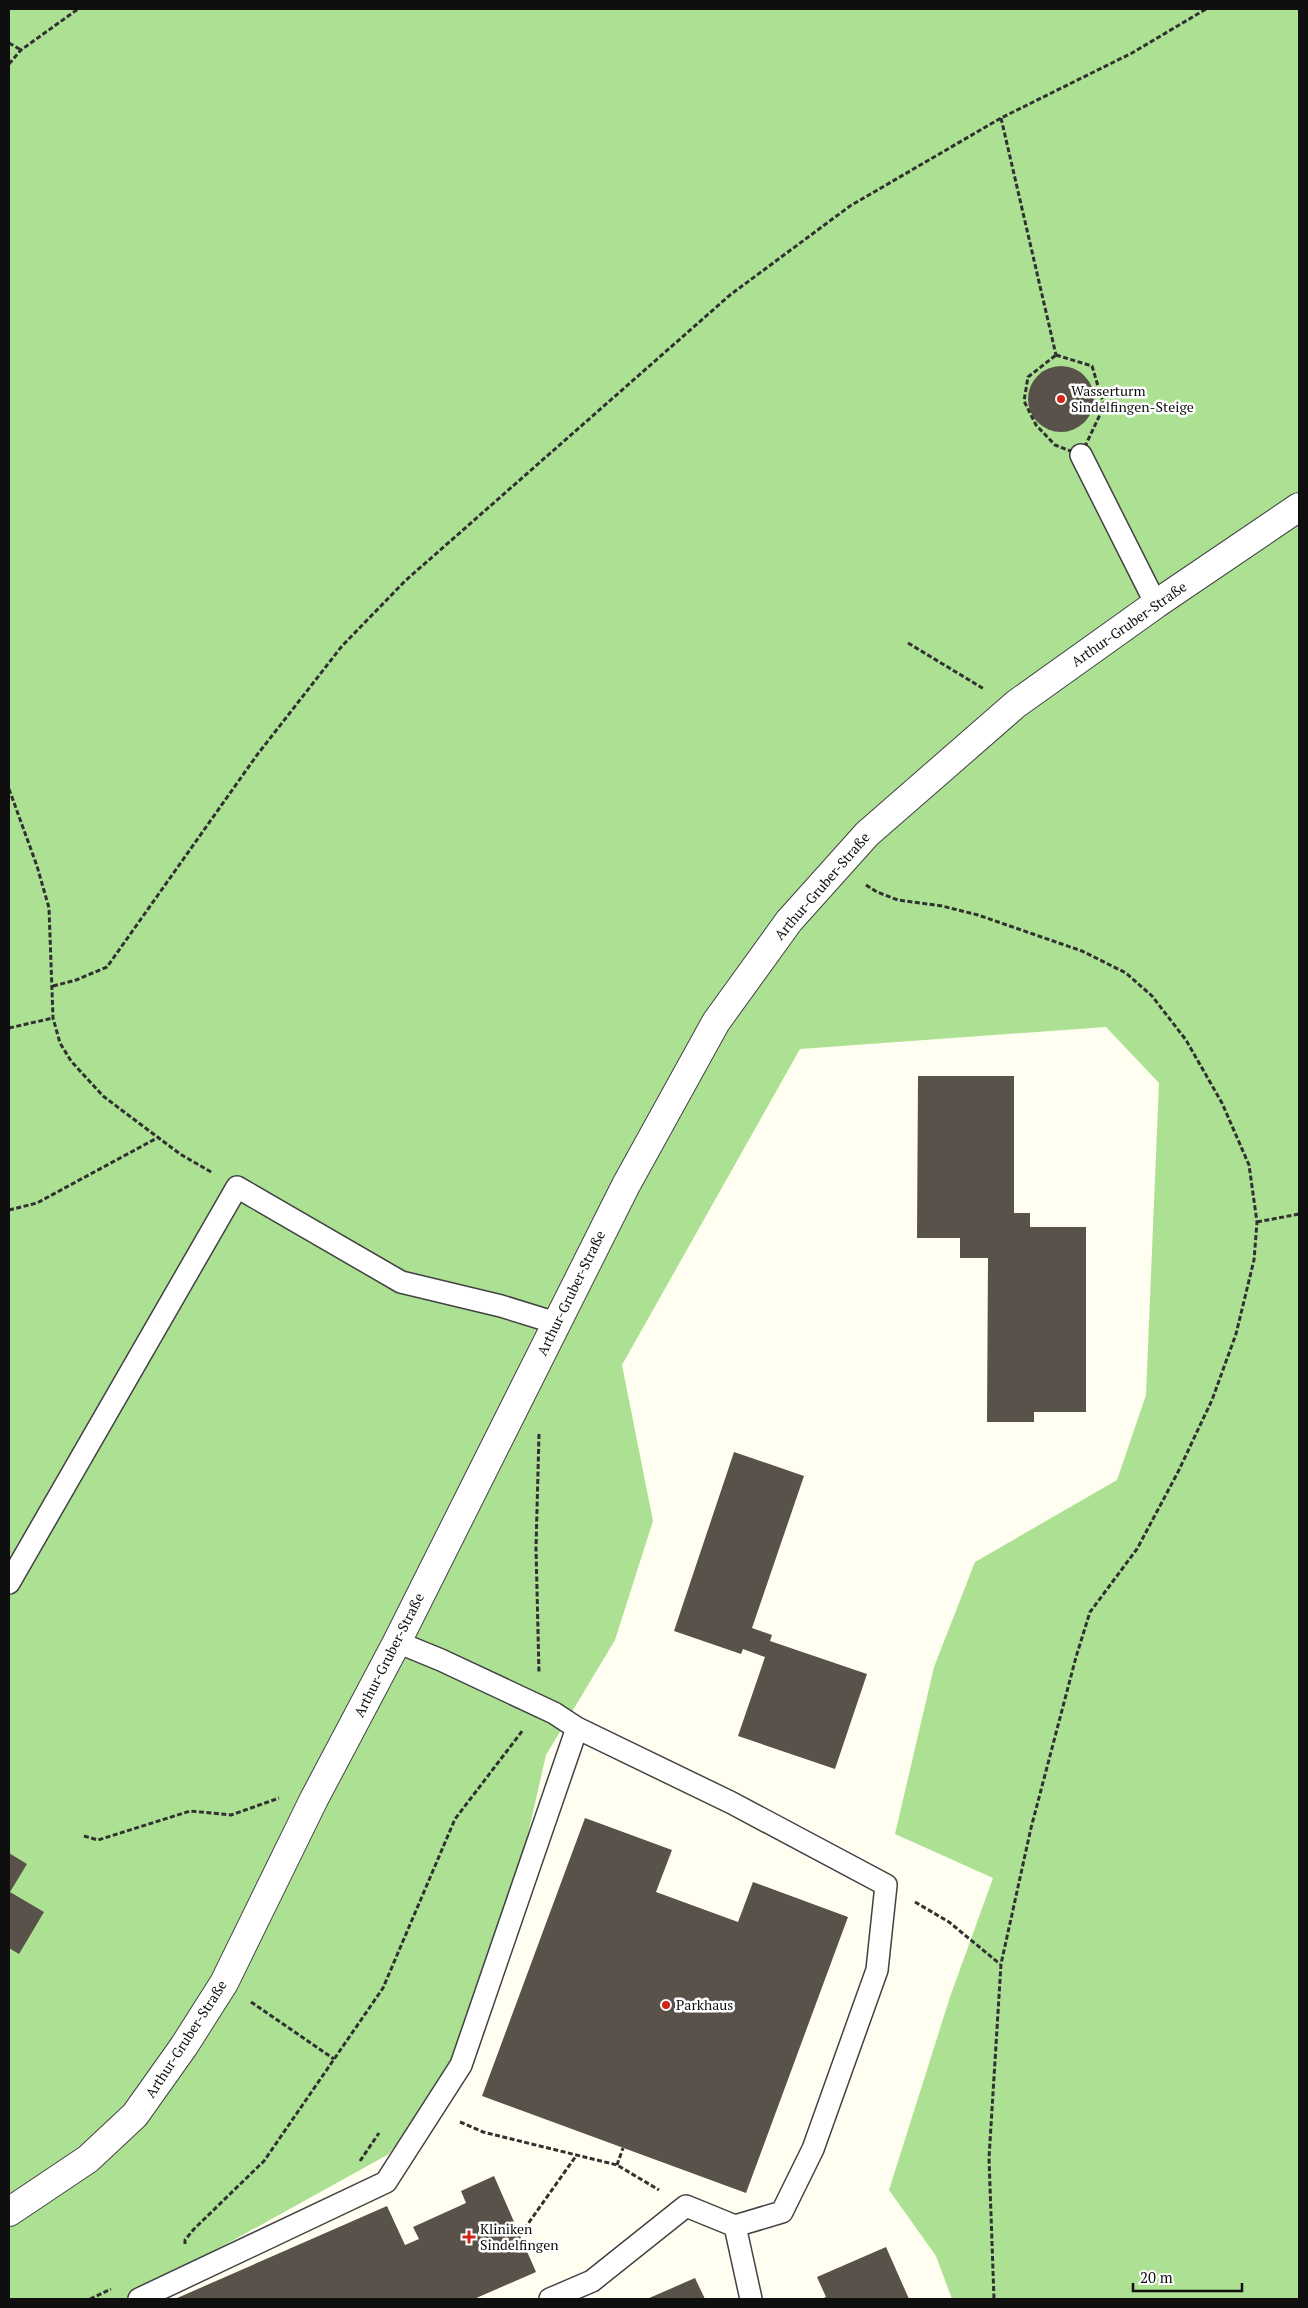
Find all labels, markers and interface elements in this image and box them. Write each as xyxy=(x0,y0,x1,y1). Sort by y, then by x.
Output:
place label: Wasserturm Sindelfingen-Steige xyxy=(1071,381,1194,416)
marker: Wasserturm Sindelfingen-Steige xyxy=(1055,393,1067,405)
street label: Arthur-Gruber-Straße xyxy=(1067,577,1190,671)
street label: Arthur-Gruber-Straße xyxy=(770,828,874,944)
street label: Arthur-Gruber-Straße xyxy=(532,1227,609,1358)
street label: Arthur-Gruber-Straße xyxy=(349,1590,428,1720)
street label: Arthur-Gruber-Straße xyxy=(140,1976,231,2101)
place label: Parkhaus xyxy=(676,1995,733,2014)
marker: Parkhaus xyxy=(660,1999,672,2011)
place label: Kliniken Sindelfingen xyxy=(480,2219,559,2254)
marker: Kliniken Sindelfingen xyxy=(462,2230,476,2244)
scale bar xyxy=(1133,2260,1242,2292)
text: 20 m xyxy=(1140,2267,1173,2287)

